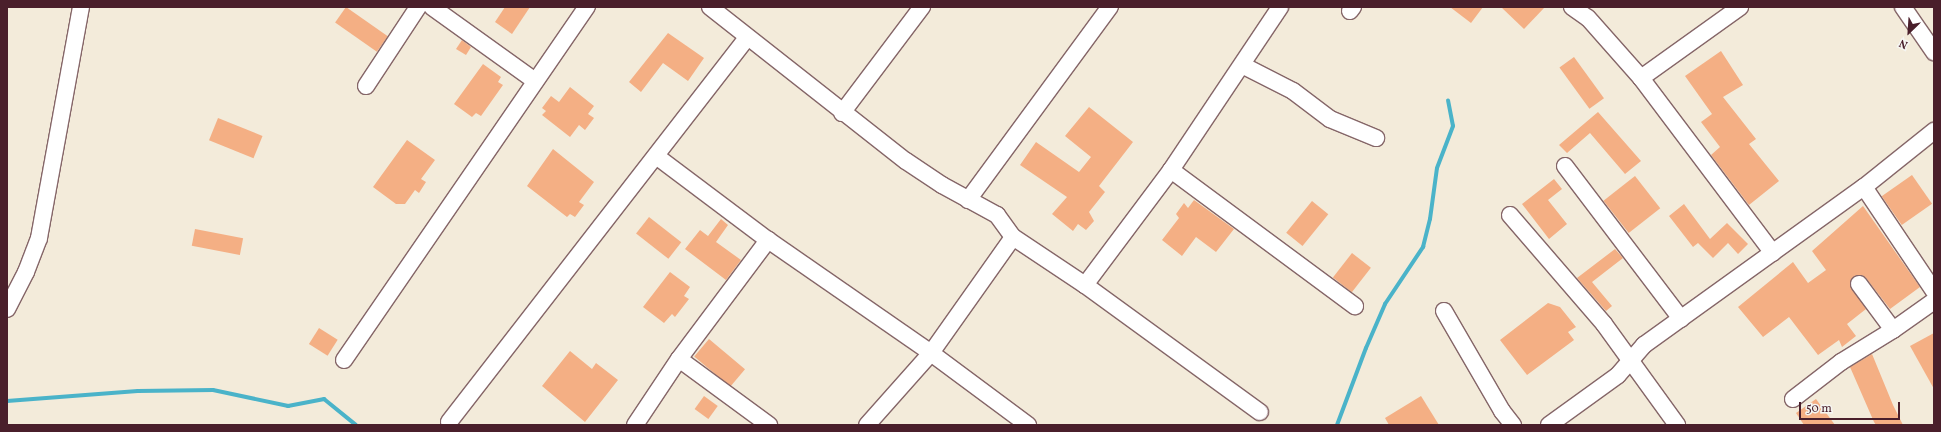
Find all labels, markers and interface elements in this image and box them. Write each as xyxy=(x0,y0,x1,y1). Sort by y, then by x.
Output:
north arrow xyxy=(1889,12,1929,52)
text: N xyxy=(1897,35,1911,52)
scale bar xyxy=(1801,394,1902,420)
text: 50 m xyxy=(1806,401,1832,417)

